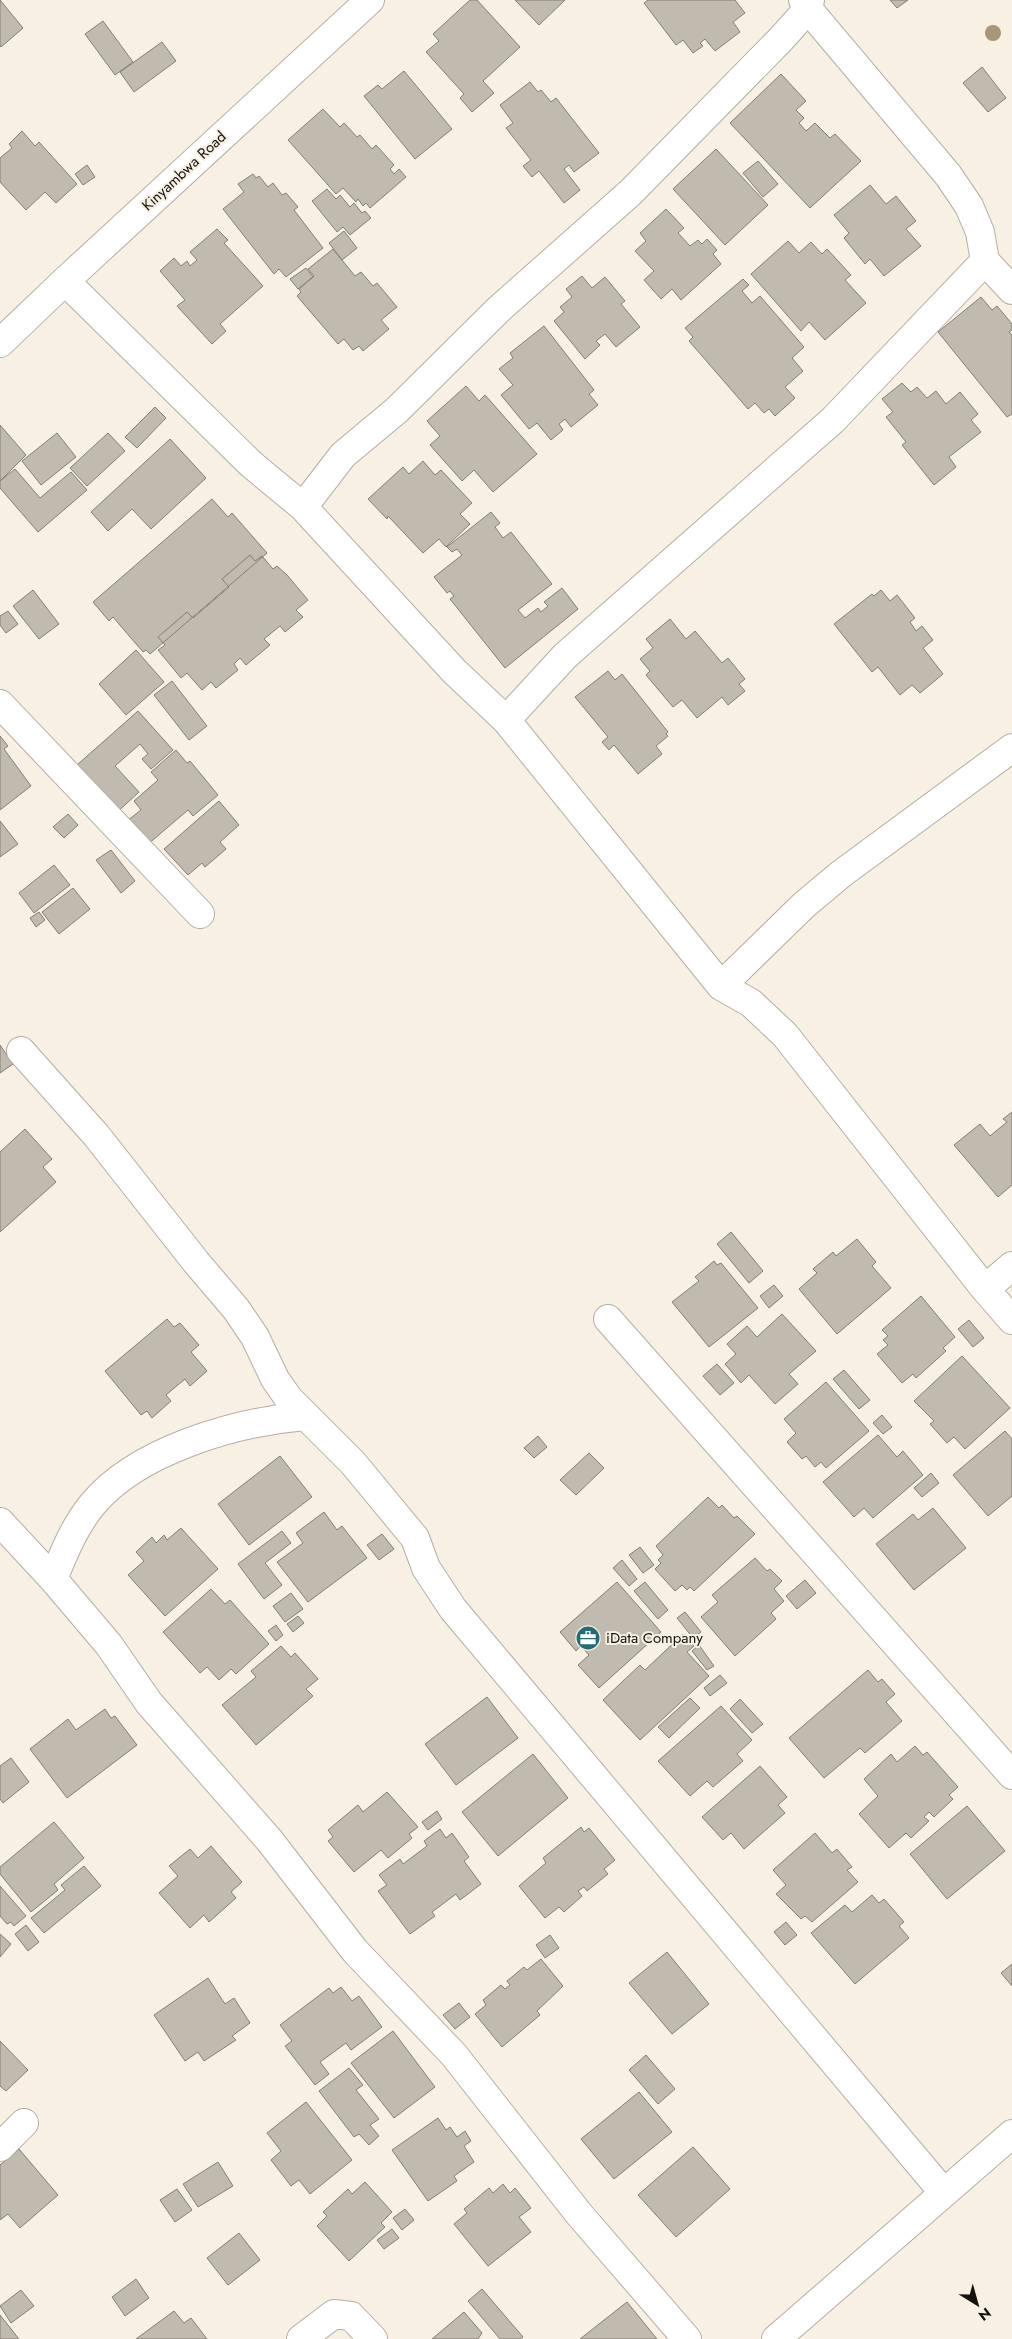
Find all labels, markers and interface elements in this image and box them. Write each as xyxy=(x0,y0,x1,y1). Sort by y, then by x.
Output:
street label: Kinyambwa Road xyxy=(137,126,231,216)
office icon: iData Company xyxy=(575,1625,601,1651)
place label: iData Company xyxy=(606,1627,703,1649)
north arrow xyxy=(952,2279,1002,2329)
text: N xyxy=(974,2303,995,2326)

